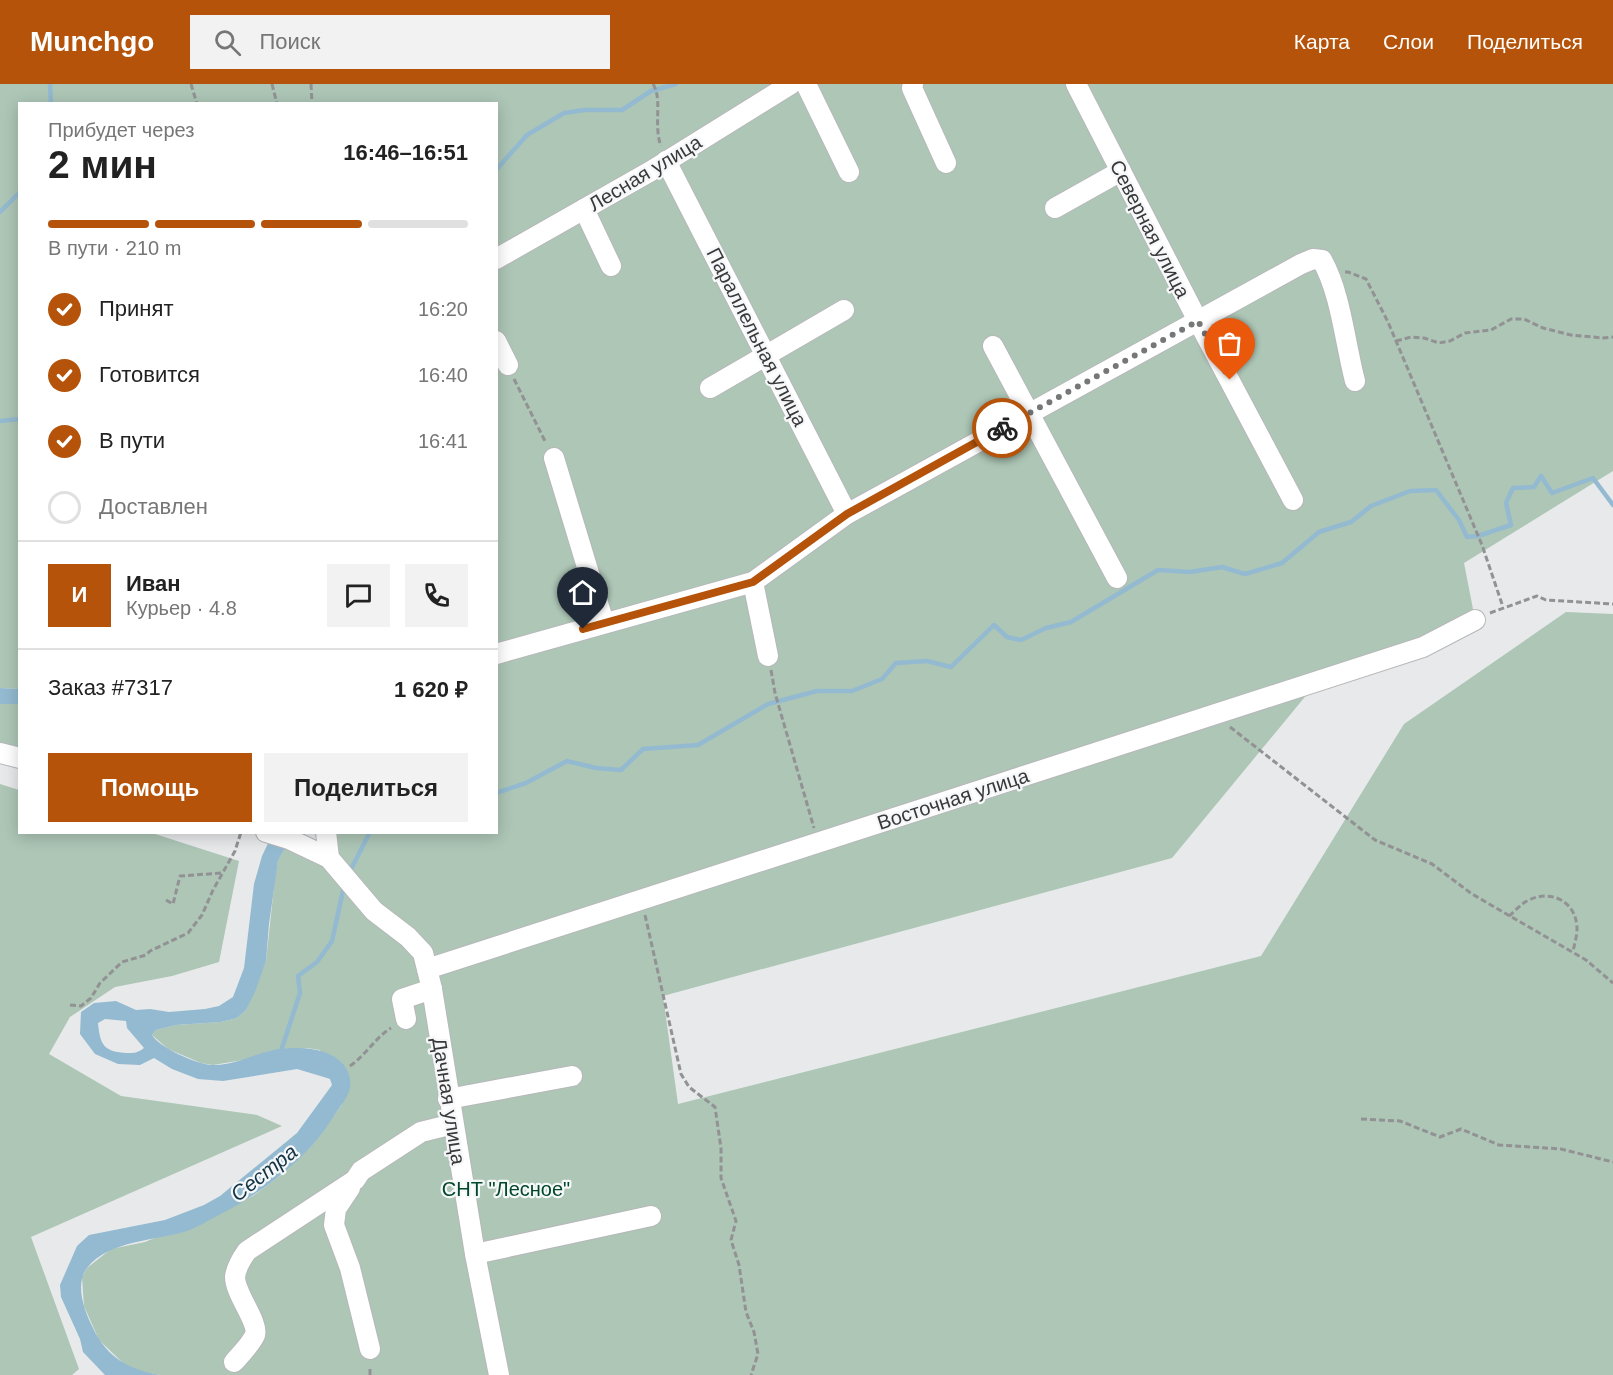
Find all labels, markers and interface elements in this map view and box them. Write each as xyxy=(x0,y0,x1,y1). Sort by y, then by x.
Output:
search box xyxy=(190,15,610,69)
text: Munchgo xyxy=(30,26,154,57)
icon: search xyxy=(211,26,244,59)
text: Поиск xyxy=(259,29,320,54)
text: Карта xyxy=(1294,30,1350,53)
text: Слои xyxy=(1383,30,1434,53)
text: Поделиться xyxy=(1467,30,1583,53)
text: Прибудет через xyxy=(48,119,194,141)
street label: Лесная улица xyxy=(585,130,706,215)
text: 16:46–16:51 xyxy=(343,140,468,165)
text: 2 мин xyxy=(48,143,157,186)
street label: Северная улица xyxy=(1106,156,1195,302)
text: В пути · 210 m xyxy=(48,237,181,259)
street label: Параллельная улица xyxy=(702,244,812,431)
icon: check xyxy=(48,293,81,326)
text: Принят xyxy=(99,296,173,321)
text: 16:20 xyxy=(418,298,468,320)
pin xyxy=(1204,318,1255,380)
icon: bag xyxy=(1213,327,1246,360)
icon: check xyxy=(48,359,81,392)
text: Готовится xyxy=(99,362,200,387)
text: 16:40 xyxy=(418,364,468,386)
courier xyxy=(972,398,1032,458)
icon: bike xyxy=(986,412,1019,445)
icon: check xyxy=(48,425,81,458)
text: В пути xyxy=(99,428,165,453)
text: 16:41 xyxy=(418,430,468,452)
text: Доставлен xyxy=(99,494,208,519)
button: chat xyxy=(327,564,390,627)
button: phone xyxy=(405,564,468,627)
pin xyxy=(557,567,608,629)
text: Иван xyxy=(126,571,181,596)
icon: home xyxy=(566,576,599,609)
text: И xyxy=(72,582,87,607)
text: Курьер · 4.8 xyxy=(126,597,237,619)
text: Заказ #7317 xyxy=(48,675,173,700)
text: 1 620 ₽ xyxy=(394,677,468,702)
button: Помощь xyxy=(48,753,252,822)
button: Поделиться xyxy=(264,753,468,822)
street label: Восточная улица xyxy=(874,764,1032,834)
street label: Дачная улица xyxy=(428,1036,470,1167)
water label: Сестра xyxy=(226,1140,301,1206)
park label: СНТ "Лесное" xyxy=(442,1178,570,1200)

